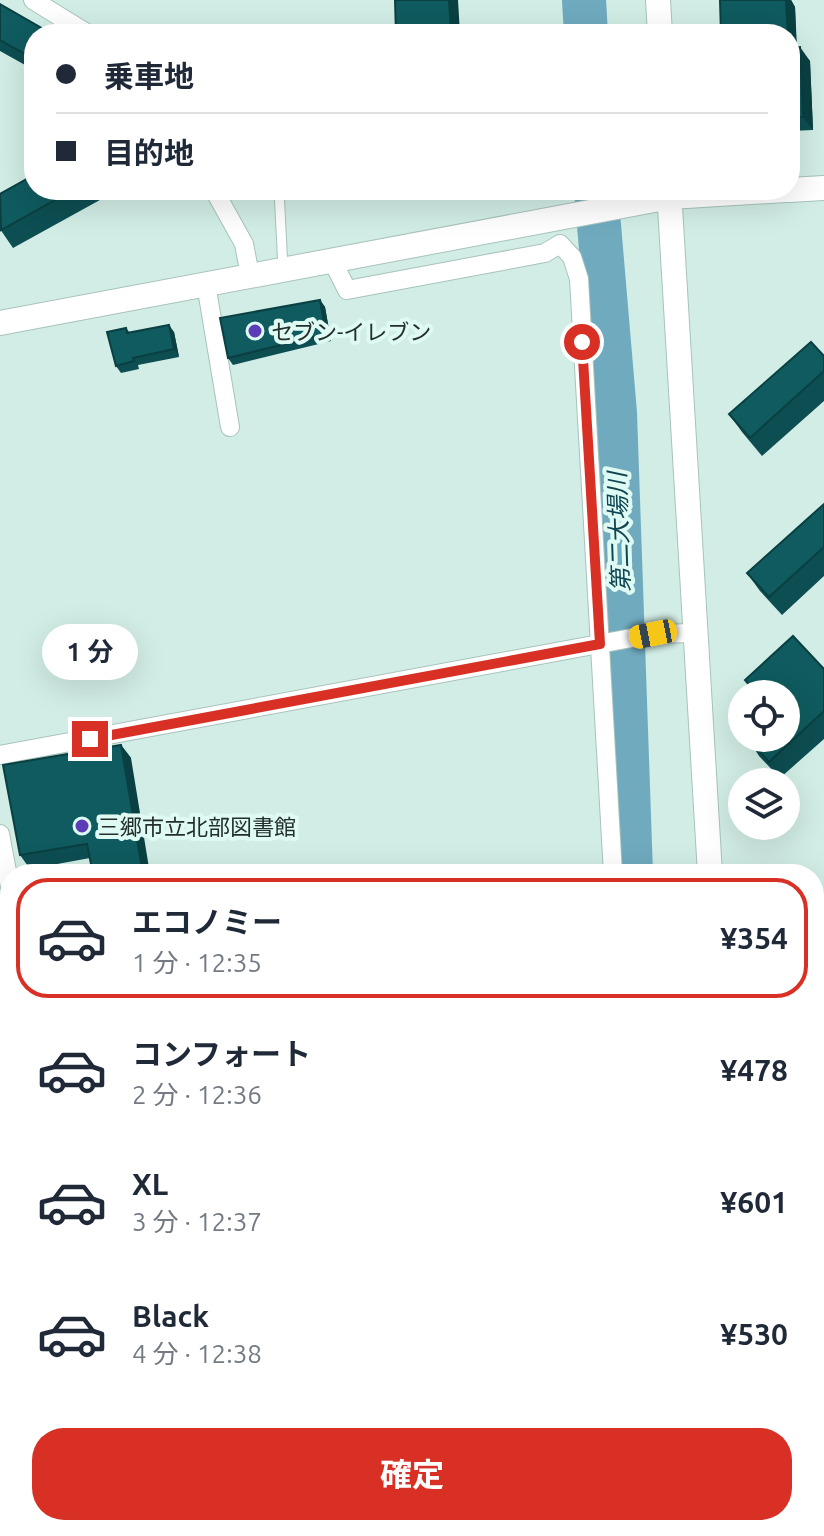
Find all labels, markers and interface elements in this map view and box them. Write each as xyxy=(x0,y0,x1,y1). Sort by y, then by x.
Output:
text: 乗車地 xyxy=(104,59,194,93)
text: 目的地 xyxy=(104,136,194,170)
place label: セブン-イレブン xyxy=(271,319,431,344)
marker: セブン-イレブン xyxy=(246,322,264,340)
route start xyxy=(564,324,600,360)
water label: 第二大場川 xyxy=(603,469,635,592)
car xyxy=(627,618,679,650)
callout: 1 分 xyxy=(42,623,138,679)
text: 1 分 xyxy=(67,637,113,666)
map controls xyxy=(728,680,800,840)
button: locate xyxy=(728,680,800,752)
route end xyxy=(72,721,108,757)
button: layers xyxy=(728,768,800,840)
place label: 三郷市立北部図書館 xyxy=(98,814,296,839)
marker: 三郷市立北部図書館 xyxy=(73,817,91,835)
icon: car xyxy=(36,902,108,974)
text: エコノミー xyxy=(132,905,282,939)
text: ¥354 xyxy=(720,921,788,955)
text: 1 分 · 12:35 xyxy=(132,948,262,977)
icon: car xyxy=(36,1034,108,1106)
text: コンフォート xyxy=(132,1037,311,1071)
text: ¥478 xyxy=(720,1053,788,1087)
text: 2 分 · 12:36 xyxy=(132,1080,262,1109)
icon: car xyxy=(36,1166,108,1238)
text: XL xyxy=(132,1167,168,1201)
text: ¥601 xyxy=(720,1185,788,1219)
text: 3 分 · 12:37 xyxy=(132,1207,262,1236)
icon: car xyxy=(36,1298,108,1370)
text: Black xyxy=(132,1299,209,1333)
text: ¥530 xyxy=(720,1317,788,1351)
text: 4 分 · 12:38 xyxy=(132,1339,262,1368)
button: 確定 xyxy=(32,1428,792,1520)

